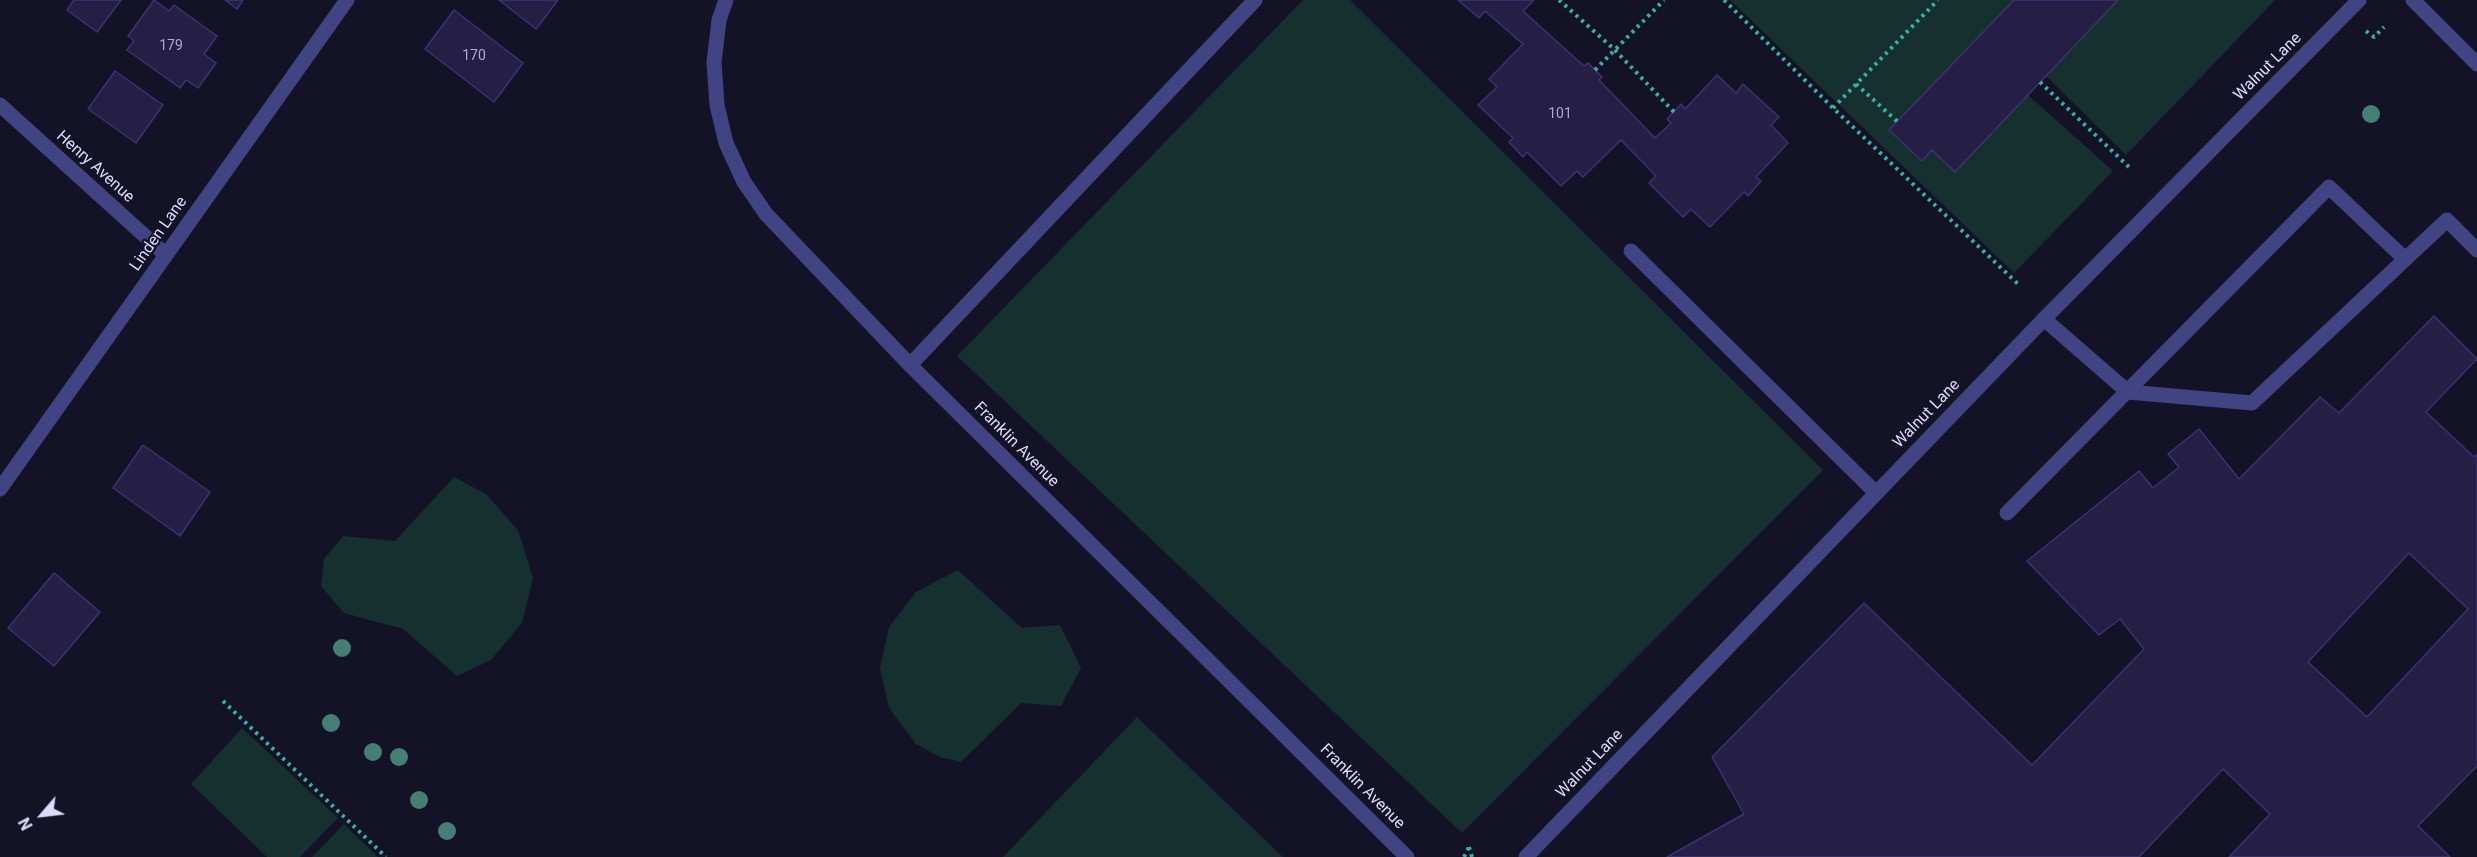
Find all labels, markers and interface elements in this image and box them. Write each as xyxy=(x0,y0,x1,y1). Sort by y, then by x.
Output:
street label: Walnut Lane xyxy=(2230,29,2306,105)
house number: 179 xyxy=(159,38,183,54)
house number: 170 xyxy=(462,48,486,64)
house number: 101 xyxy=(1548,106,1572,122)
street label: Henry Avenue xyxy=(52,127,138,207)
street label: Linden Lane xyxy=(126,193,192,275)
street label: Walnut Lane xyxy=(1890,376,1964,452)
street label: Franklin Avenue xyxy=(970,399,1062,491)
street label: Walnut Lane xyxy=(1553,726,1627,802)
street label: Franklin Avenue xyxy=(1316,741,1408,833)
north arrow xyxy=(12,785,72,845)
text: N xyxy=(15,814,37,833)

